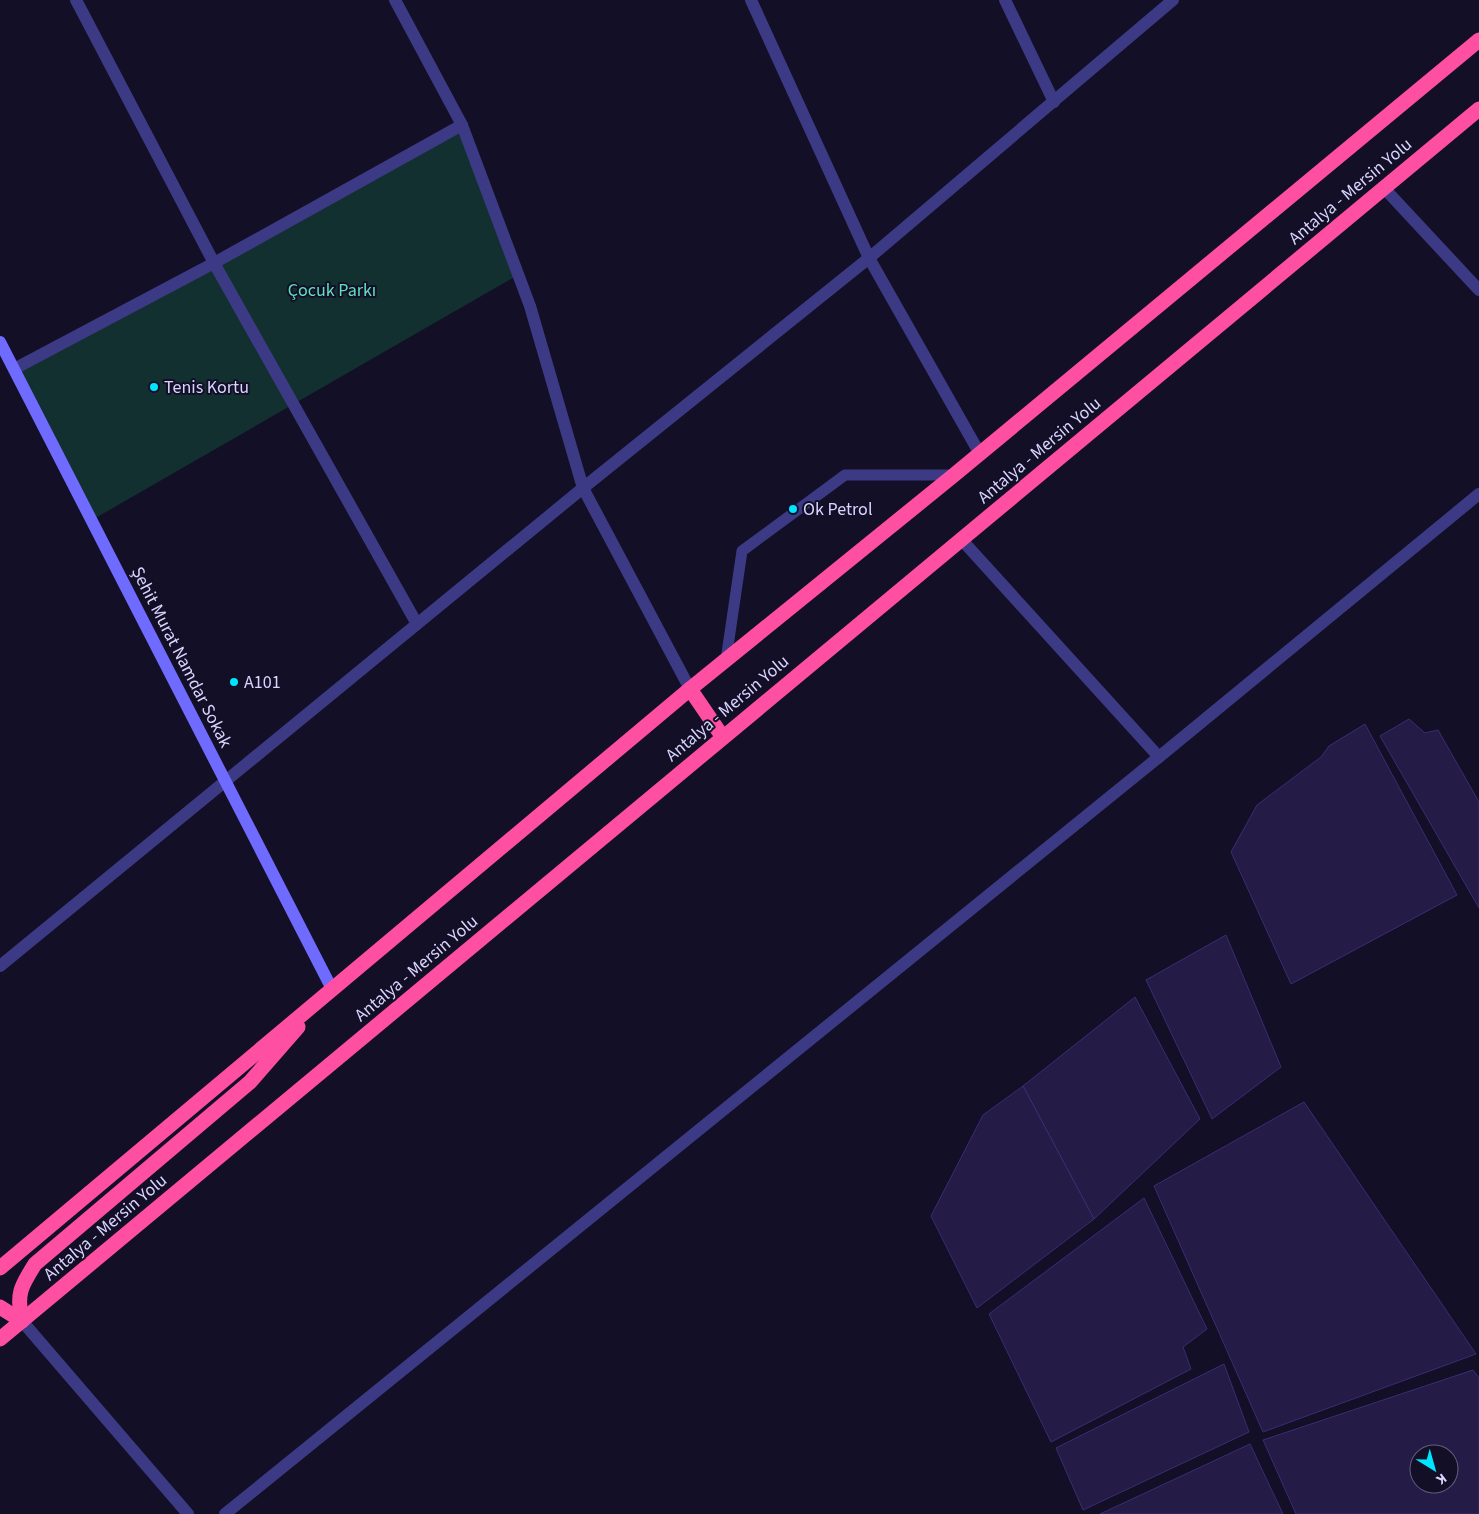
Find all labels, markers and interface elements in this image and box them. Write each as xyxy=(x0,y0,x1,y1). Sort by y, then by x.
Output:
street label: Antalya - Mersin Yolu xyxy=(1283,132,1418,251)
park label: Çocuk Parkı xyxy=(288,278,376,303)
place label: Tenis Kortu xyxy=(164,375,249,400)
marker: Tenis Kortu xyxy=(148,381,160,393)
street label: Antalya - Mersin Yolu xyxy=(972,391,1107,510)
place label: Ok Petrol xyxy=(803,497,872,522)
marker: Ok Petrol xyxy=(787,503,799,515)
street label: Şehit Murat Namdar Sokak xyxy=(125,562,238,752)
street label: Antalya - Mersin Yolu xyxy=(660,649,795,768)
place label: A101 xyxy=(244,670,281,695)
marker: A101 xyxy=(228,676,240,688)
street label: Antalya - Mersin Yolu xyxy=(349,909,484,1028)
street label: Antalya - Mersin Yolu xyxy=(38,1168,173,1287)
north arrow xyxy=(1409,1444,1459,1494)
text: K xyxy=(1431,1468,1451,1489)

